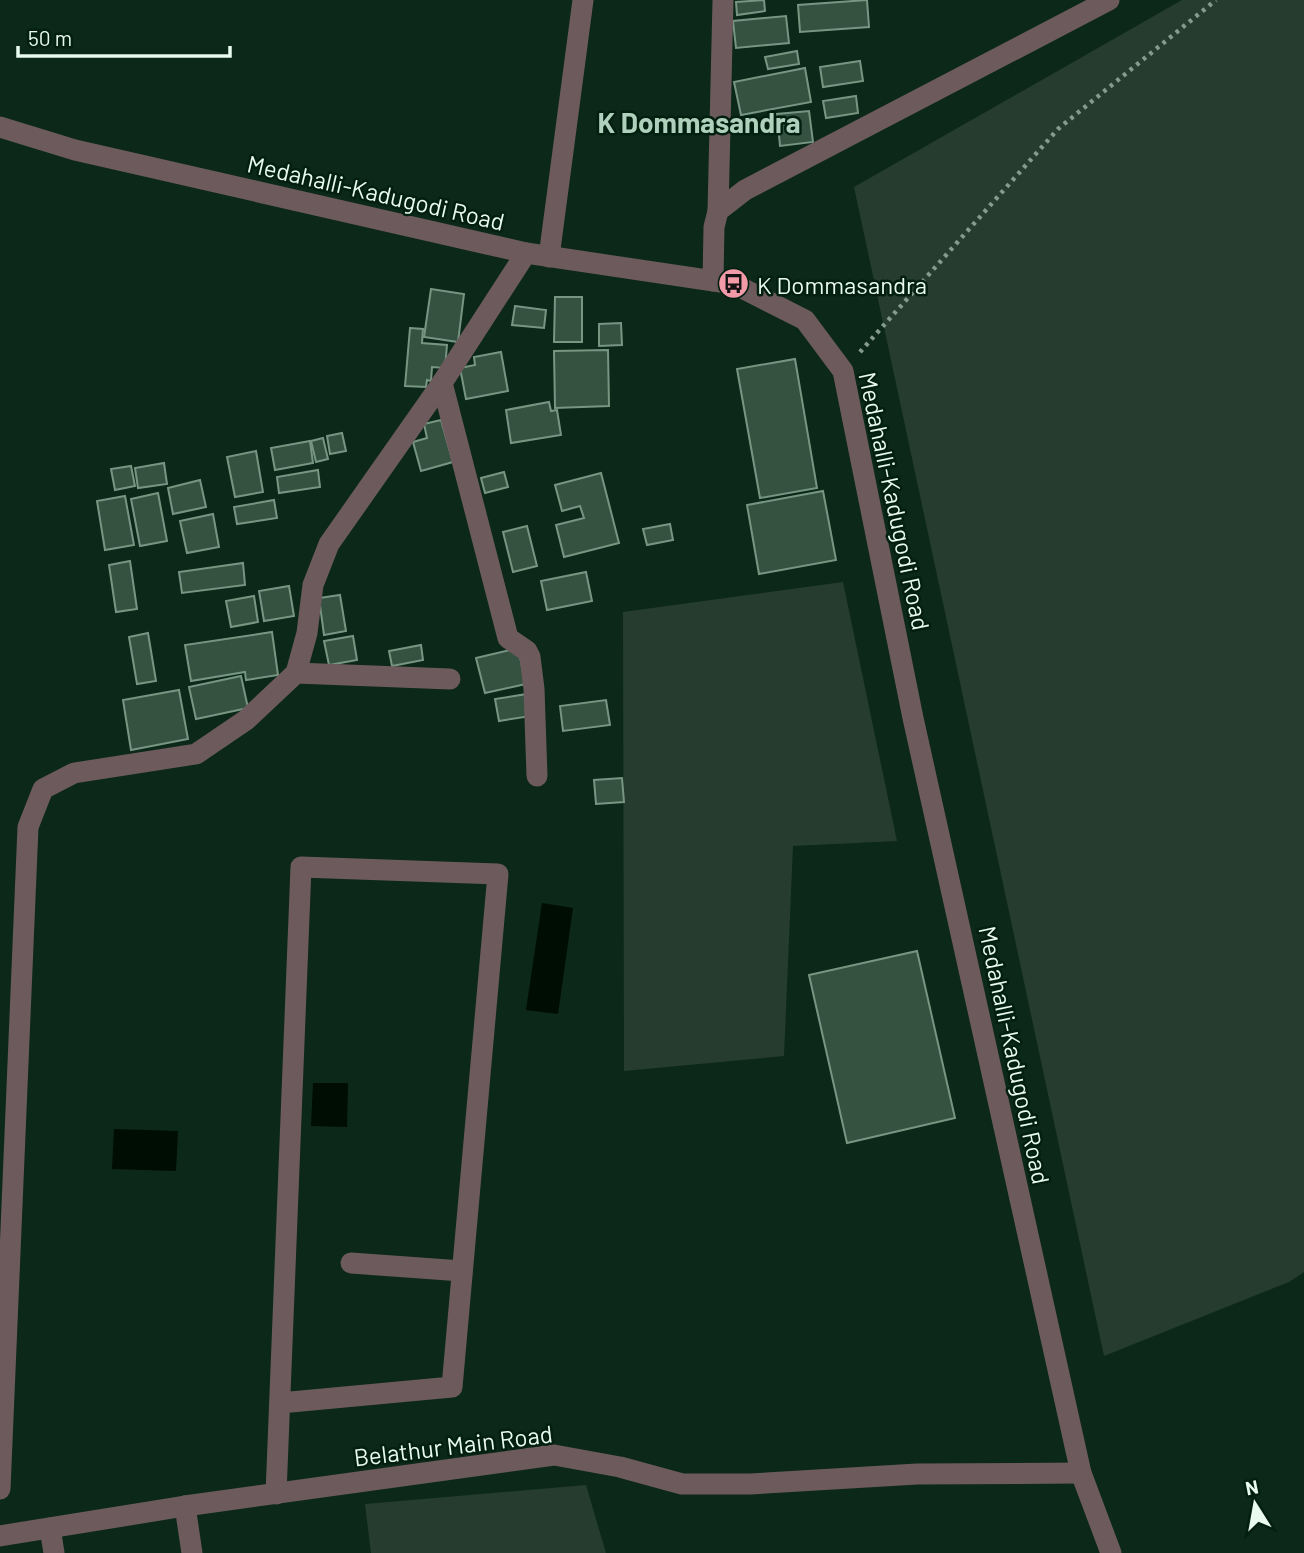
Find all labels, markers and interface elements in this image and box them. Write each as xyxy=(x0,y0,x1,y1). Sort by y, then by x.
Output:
scale bar xyxy=(18,14,229,58)
text: 50 m xyxy=(28,25,72,50)
district label: K Dommasandra xyxy=(598,105,800,139)
street label: Medahalli-Kadugodi Road xyxy=(245,148,507,236)
bus stop icon: K Dommasandra xyxy=(717,267,751,301)
place label: K Dommasandra xyxy=(757,270,927,299)
street label: Medahalli-Kadugodi Road xyxy=(853,369,937,633)
street label: Medahalli-Kadugodi Road xyxy=(973,923,1057,1187)
street label: Belathur Main Road xyxy=(352,1418,554,1472)
north arrow xyxy=(1220,1469,1290,1539)
text: N xyxy=(1243,1474,1260,1499)

